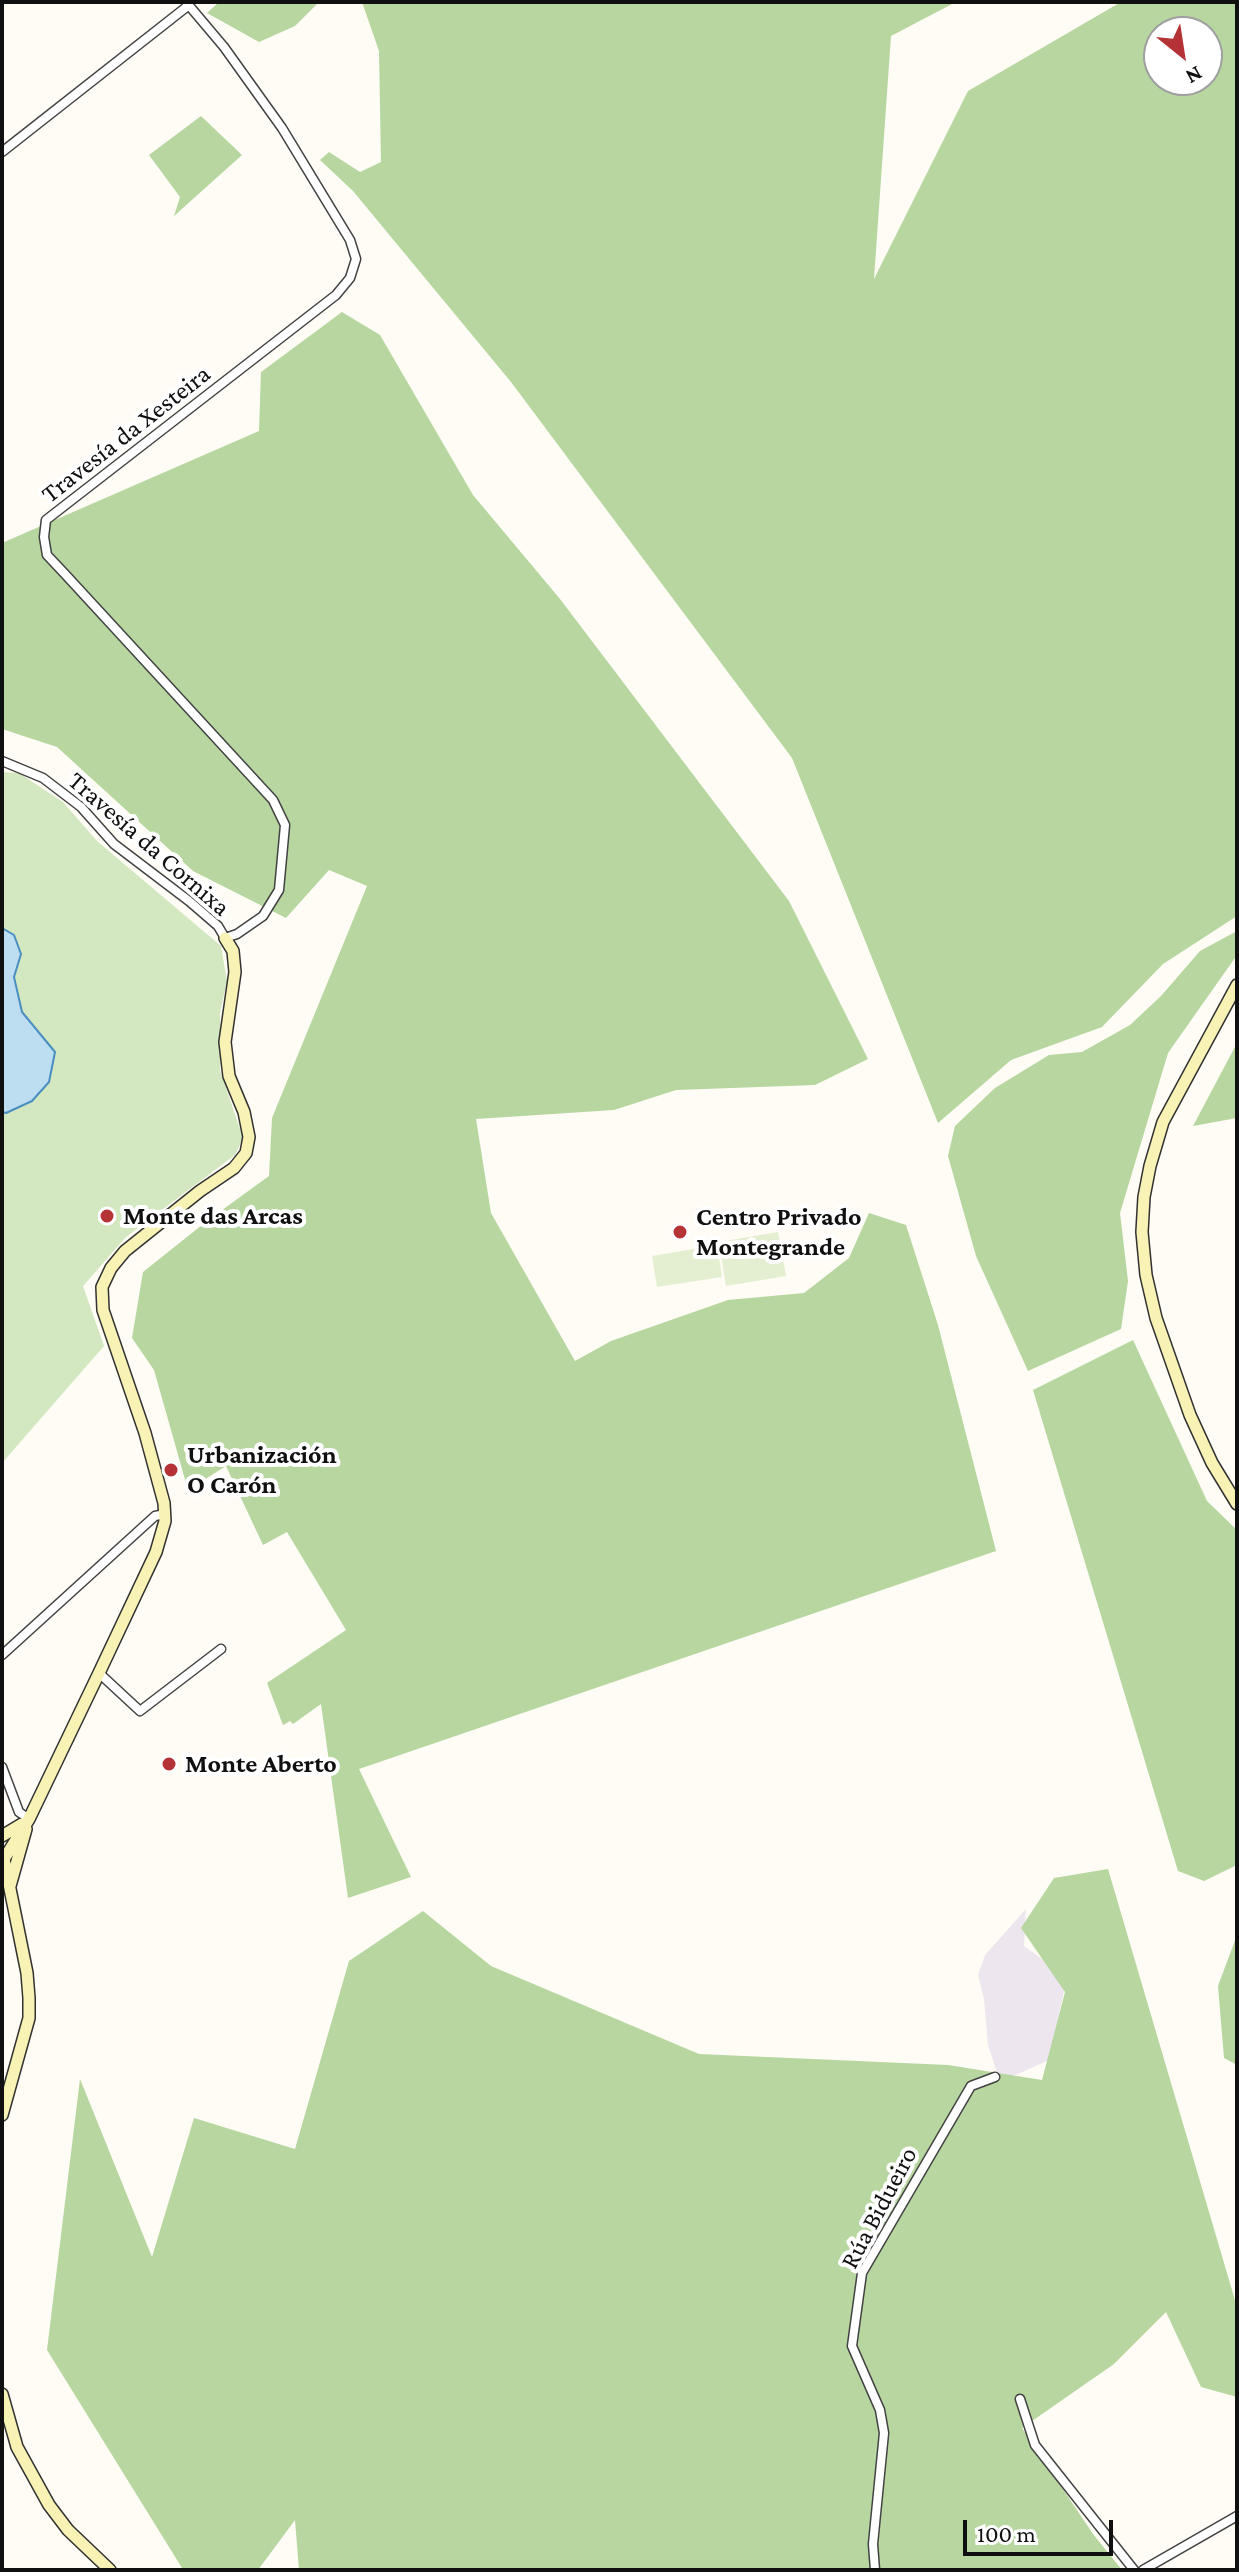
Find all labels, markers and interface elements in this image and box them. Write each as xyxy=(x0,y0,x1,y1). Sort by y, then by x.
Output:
north arrow xyxy=(1143,16,1223,96)
text: N xyxy=(1182,61,1207,90)
street label: Travesía da Xesteira xyxy=(35,358,217,510)
street label: Travesía da Cornixa xyxy=(62,765,236,923)
place label: Monte das Arcas xyxy=(123,1200,303,1232)
place label: Centro Privado Montegrande xyxy=(696,1201,861,1262)
marker: Monte das Arcas xyxy=(98,1207,116,1225)
marker: Centro Privado Montegrande xyxy=(671,1223,689,1241)
place label: Urbanización O Carón xyxy=(187,1439,337,1500)
marker: Urbanización O Carón xyxy=(162,1461,180,1479)
place label: Monte Aberto xyxy=(185,1748,337,1780)
marker: Monte Aberto xyxy=(160,1755,178,1773)
street label: Rúa Bidueiro xyxy=(834,2142,924,2274)
scale bar xyxy=(967,2504,1117,2554)
text: 100 m xyxy=(977,2520,1036,2547)

